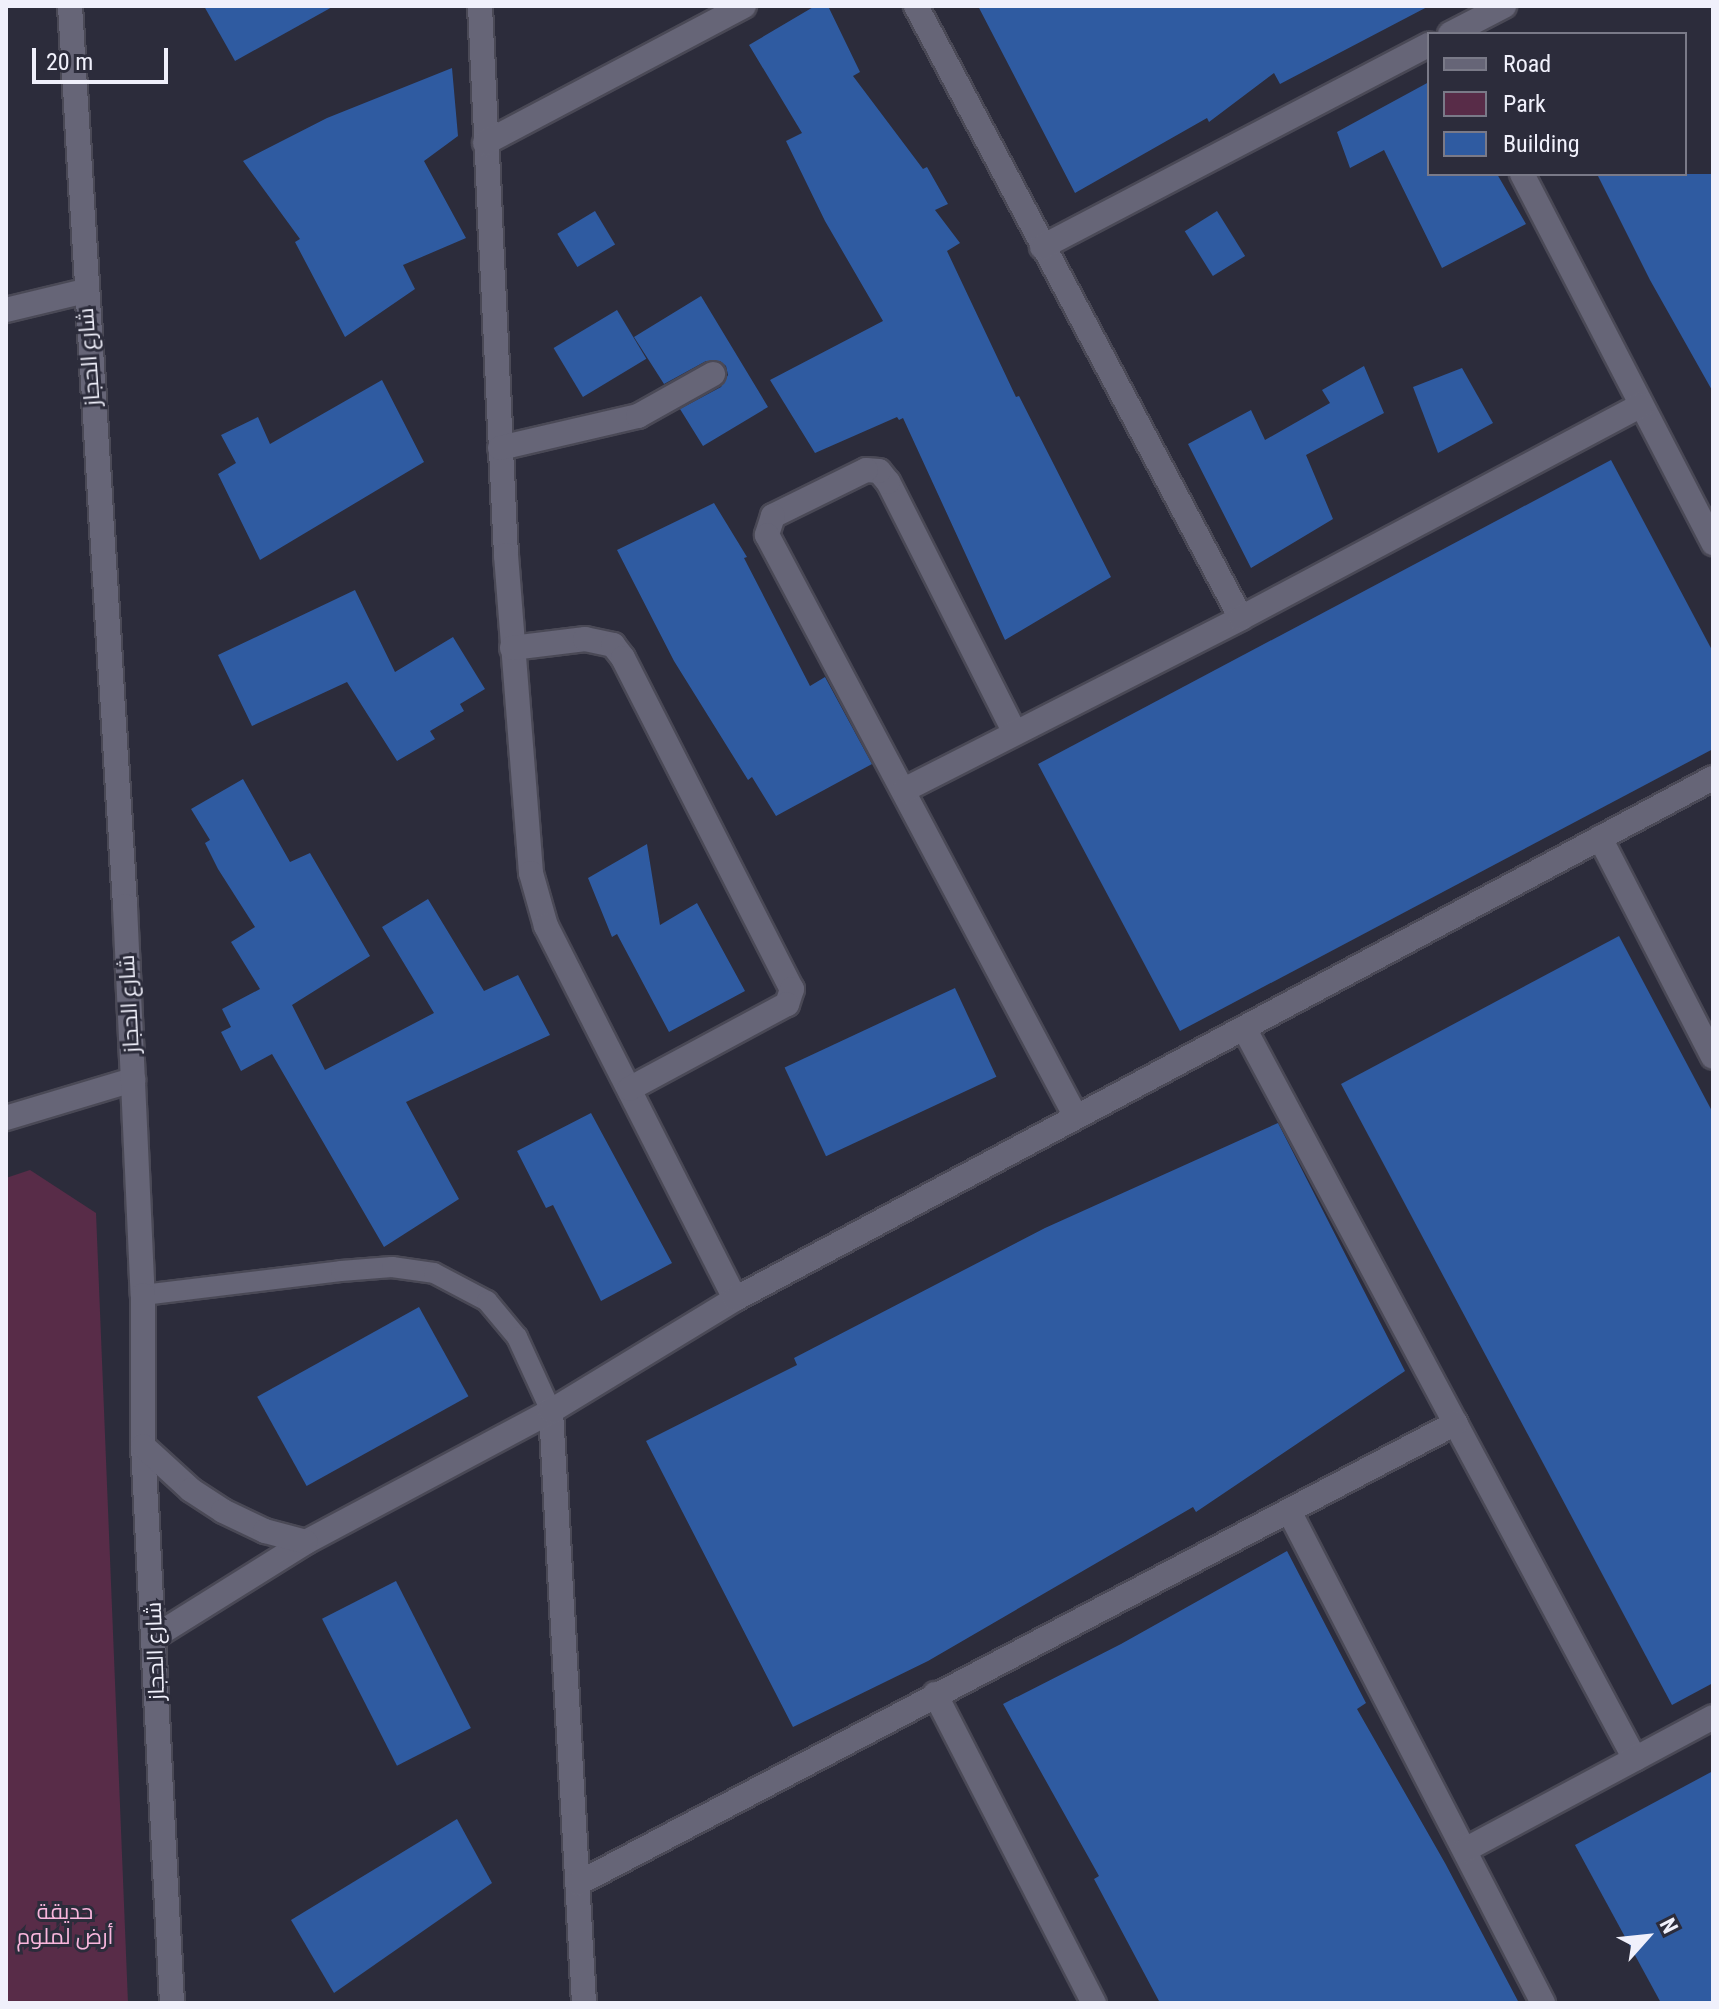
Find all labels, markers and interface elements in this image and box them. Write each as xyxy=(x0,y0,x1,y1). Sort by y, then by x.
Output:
scale bar xyxy=(36,32,172,82)
legend xyxy=(1427,32,1687,176)
text: 20 m xyxy=(46,48,93,76)
text: Road xyxy=(1503,50,1551,78)
text: Park xyxy=(1503,90,1546,118)
text: Building xyxy=(1503,130,1580,158)
street label: شارع الحجاز xyxy=(72,307,106,407)
street label: شارع الحجاز xyxy=(113,954,145,1054)
street label: شارع الحجاز xyxy=(140,1601,170,1701)
north arrow xyxy=(1607,1897,1687,1977)
park label: حديقة أرض لملوم xyxy=(16,1898,114,1950)
text: N xyxy=(1655,1914,1683,1938)

